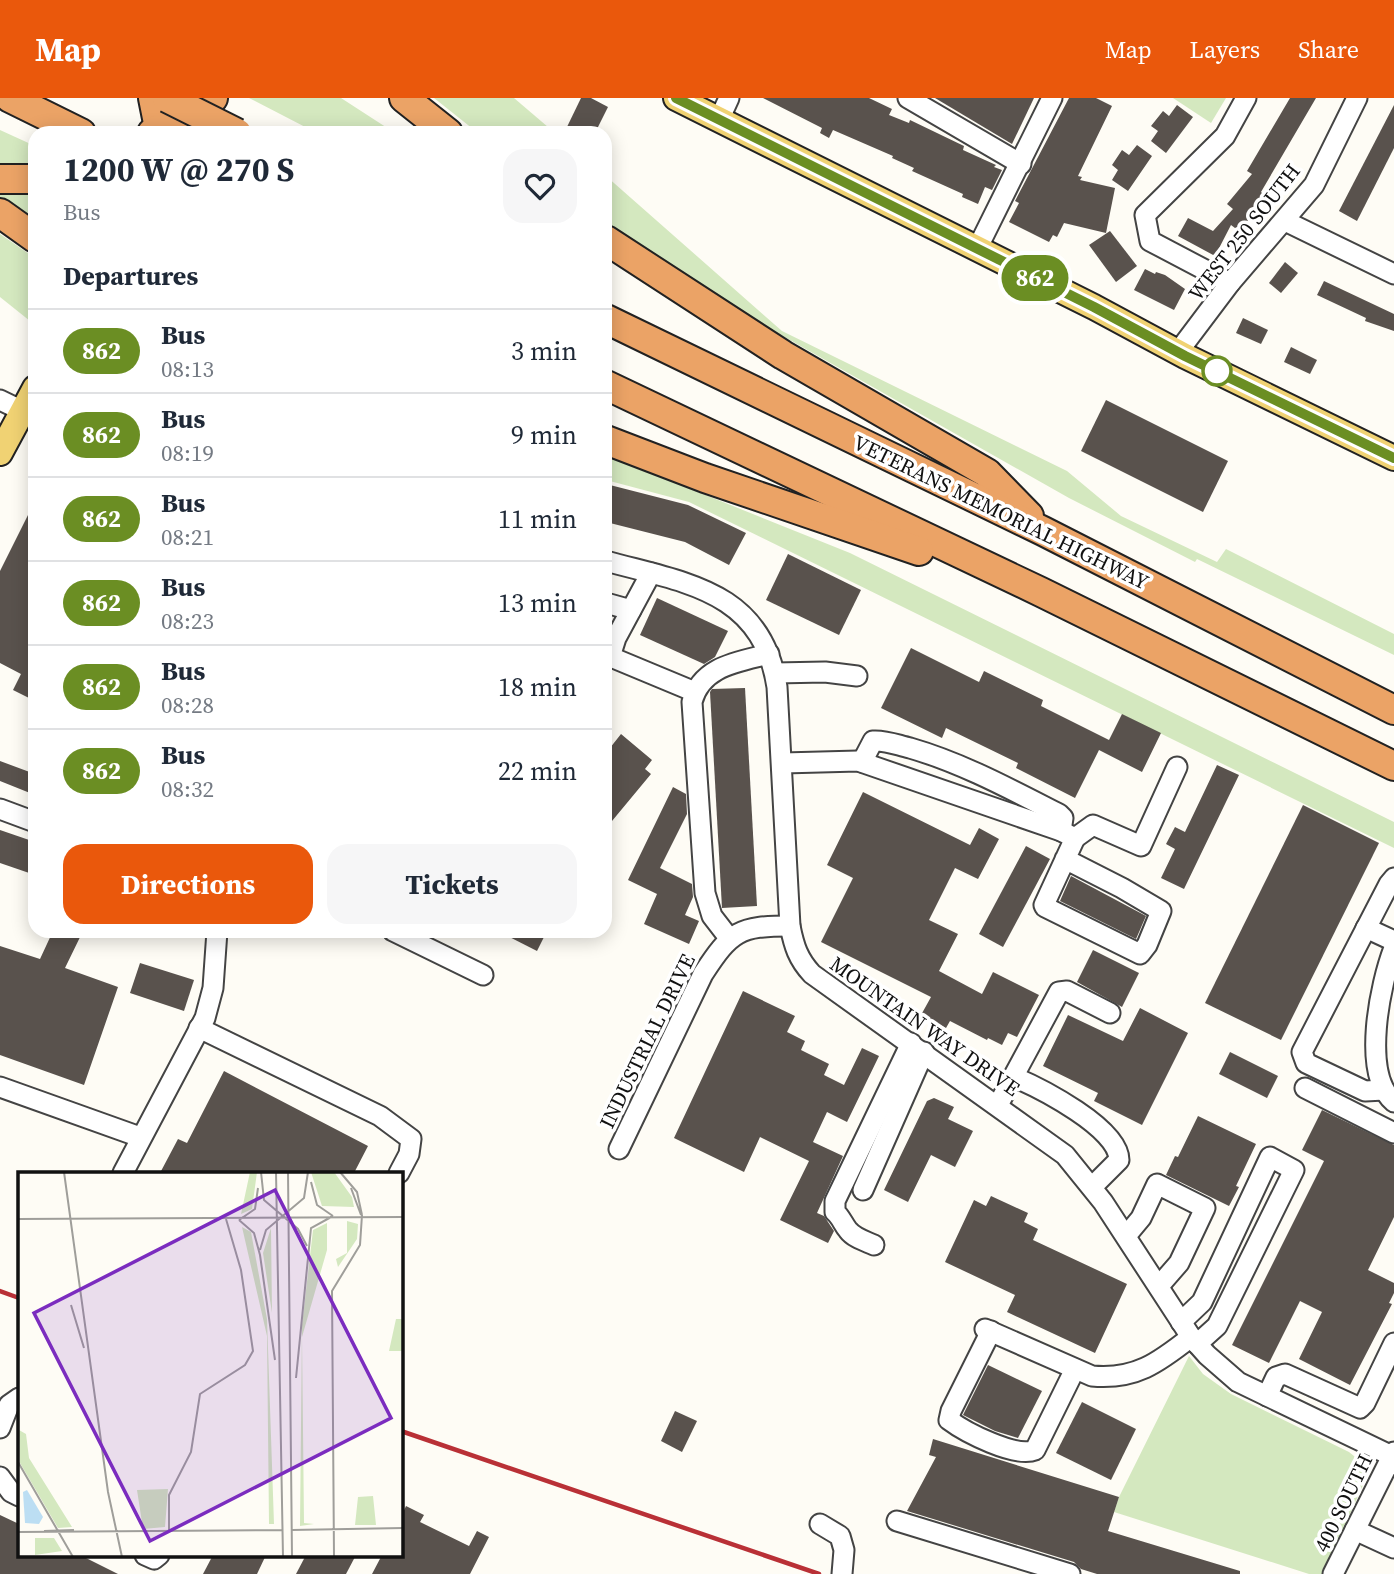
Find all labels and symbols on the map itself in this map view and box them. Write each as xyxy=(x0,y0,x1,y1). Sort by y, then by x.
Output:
street label: WEST 250 SOUTH xyxy=(1181,157,1307,307)
line badge: 862 xyxy=(995,255,1075,301)
unlabelled marker xyxy=(1202,356,1232,386)
street label: VETERANS MEMORIAL HIGHWAY xyxy=(848,428,1154,597)
street label: INDUSTRIAL DRIVE xyxy=(592,949,702,1133)
street label: MOUNTAIN WAY DRIVE xyxy=(824,949,1026,1103)
inset map xyxy=(18,1172,402,1556)
street label: 400 SOUTH xyxy=(1307,1449,1379,1557)

